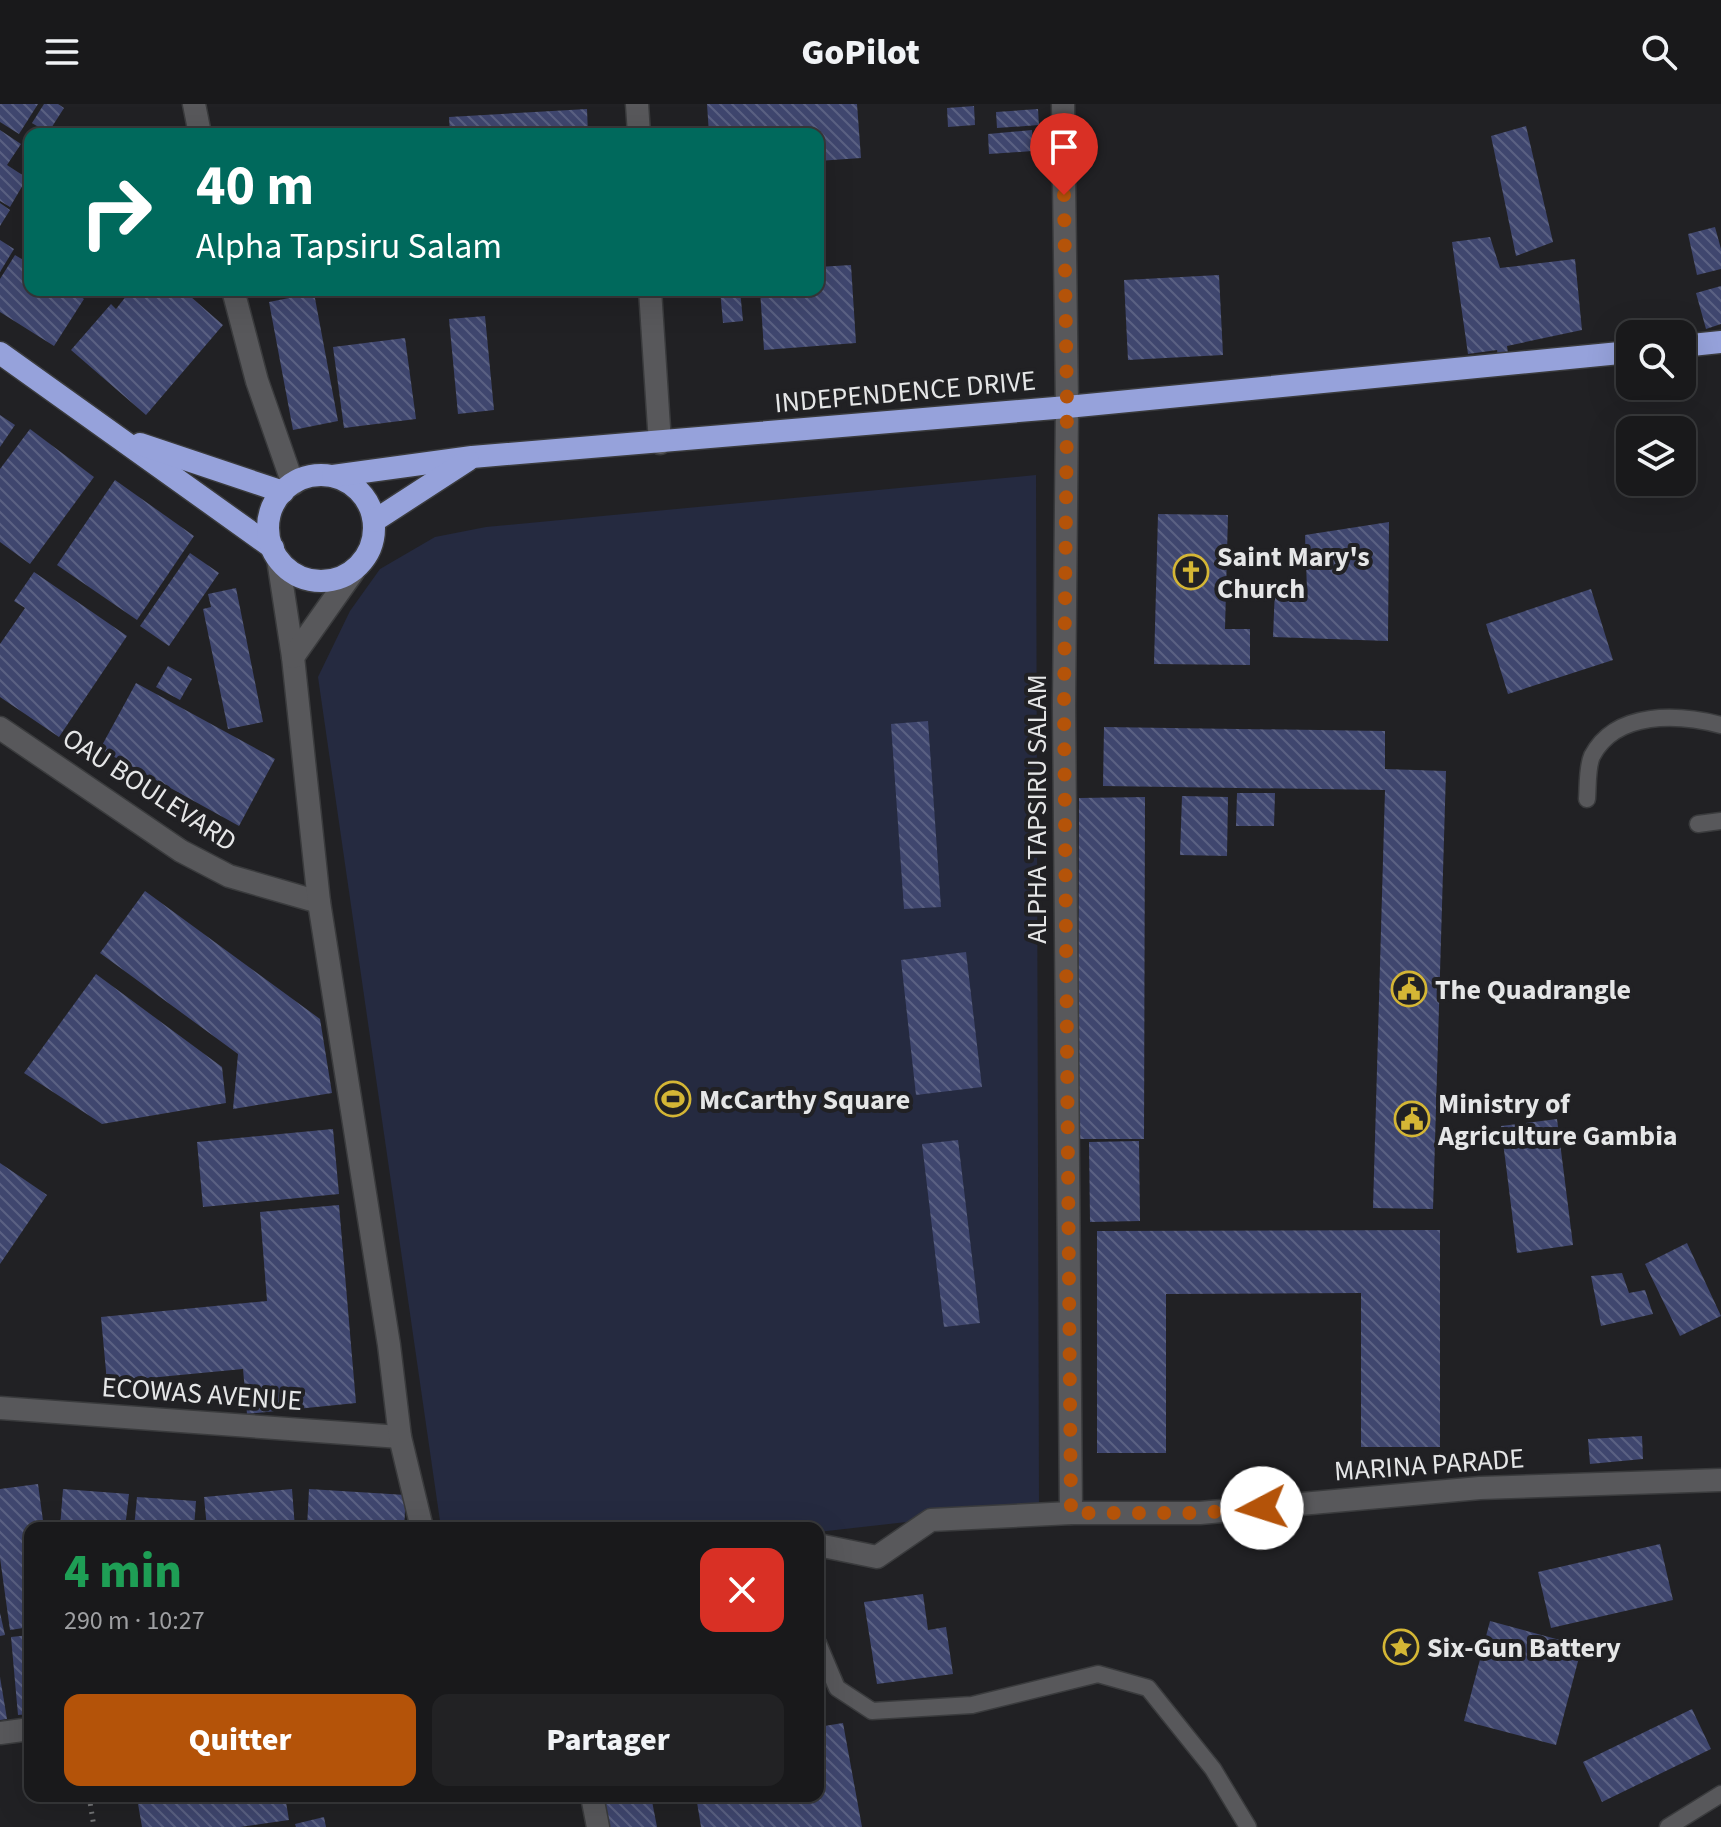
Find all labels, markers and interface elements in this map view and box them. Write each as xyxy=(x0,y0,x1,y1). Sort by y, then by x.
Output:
text: GoPilot xyxy=(801,27,920,78)
icon: menu xyxy=(40,30,84,74)
icon: search xyxy=(1637,30,1681,74)
pin xyxy=(1030,113,1098,195)
icon: arrive xyxy=(1042,125,1086,169)
text: 40 m xyxy=(196,147,314,226)
icon: right xyxy=(64,160,168,264)
text: Alpha Tapsiru Salam xyxy=(196,221,502,272)
map controls xyxy=(1616,320,1696,496)
button: search xyxy=(1616,320,1696,400)
street label: INDEPENDENCE DRIVE xyxy=(773,361,1037,423)
button: layers xyxy=(1616,416,1696,496)
place label: Saint Mary's Church xyxy=(1217,537,1370,609)
church icon: Saint Mary's Church xyxy=(1172,553,1210,591)
street label: ALPHA TAPSIRU SALAM xyxy=(1017,674,1057,944)
street label: OAU BOULEVARD xyxy=(54,718,244,861)
public building icon: The Quadrangle xyxy=(1390,970,1428,1008)
place label: The Quadrangle xyxy=(1435,970,1631,1010)
sports icon: McCarthy Square xyxy=(654,1080,692,1118)
place label: McCarthy Square xyxy=(699,1080,910,1120)
place label: Ministry of Agriculture Gambia xyxy=(1437,1084,1678,1156)
public building icon: Ministry of Agriculture Gambia xyxy=(1393,1100,1431,1138)
street label: ECOWAS AVENUE xyxy=(100,1367,304,1421)
street label: MARINA PARADE xyxy=(1333,1438,1526,1492)
position arrow xyxy=(1220,1466,1304,1550)
text: 4 min xyxy=(64,1538,182,1606)
button: close xyxy=(700,1548,784,1632)
text: 290 m · 10:27 xyxy=(64,1602,205,1639)
place icon: Six-Gun Battery xyxy=(1382,1628,1420,1666)
place label: Six-Gun Battery xyxy=(1427,1628,1621,1668)
button: Quitter xyxy=(64,1694,416,1786)
button: Partager xyxy=(432,1694,784,1786)

